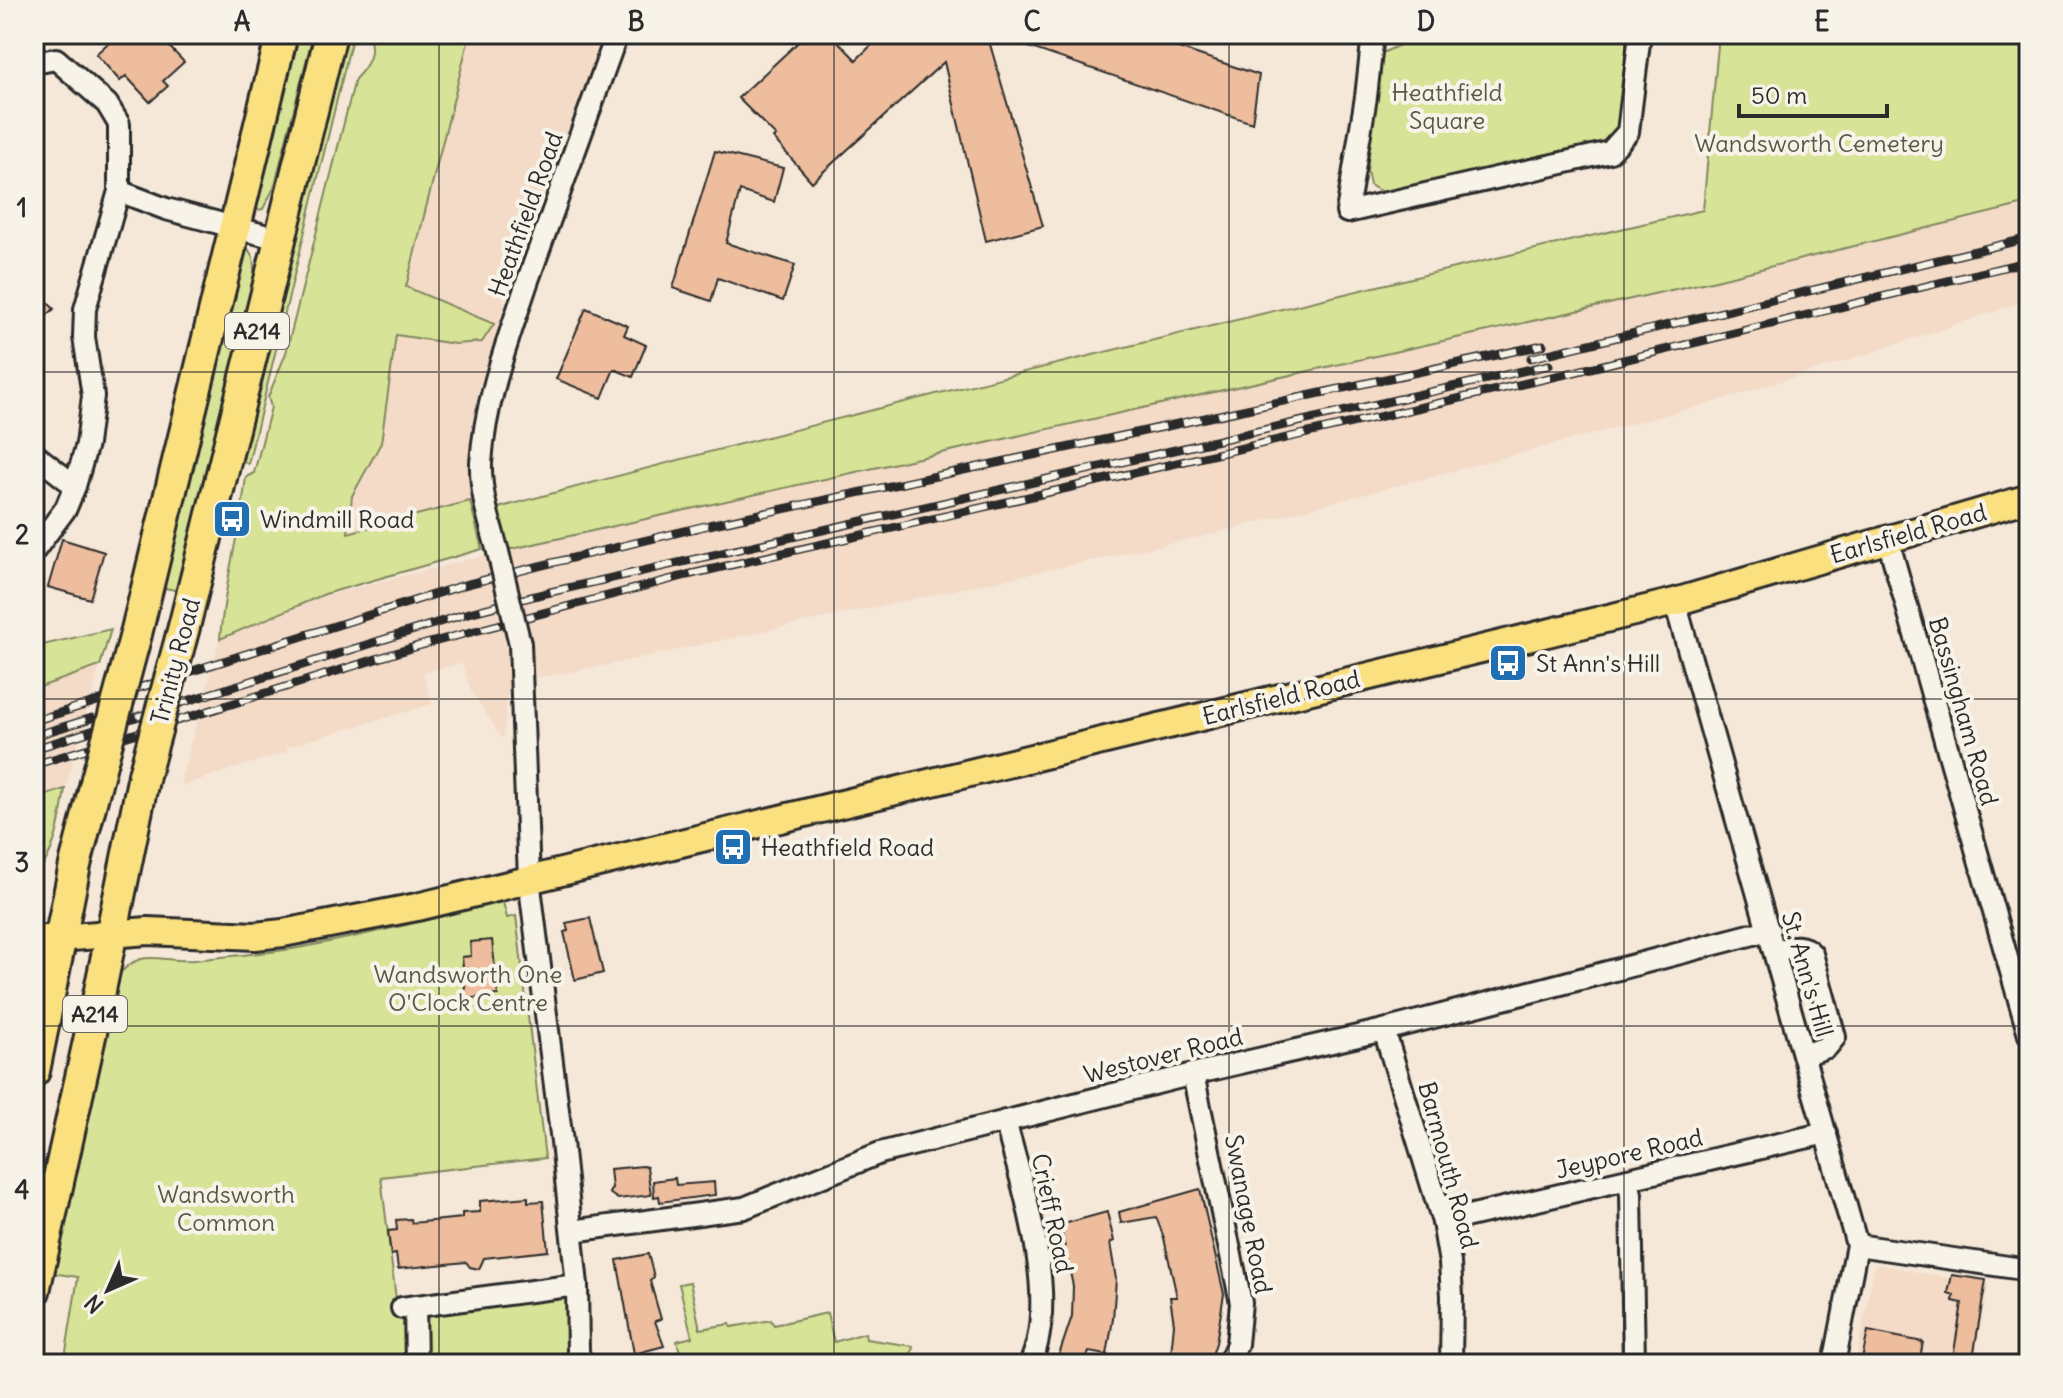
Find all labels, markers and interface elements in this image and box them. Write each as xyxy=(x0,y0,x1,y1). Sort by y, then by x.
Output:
text: A xyxy=(234,5,251,38)
text: B xyxy=(627,5,645,38)
text: C xyxy=(1023,5,1041,38)
text: D xyxy=(1417,5,1435,38)
text: E xyxy=(1814,5,1830,38)
scale bar xyxy=(1739,68,1887,118)
park label: Heathfield Square xyxy=(1391,77,1503,135)
text: 50 m xyxy=(1751,80,1807,110)
street label: Heathfield Road xyxy=(481,128,569,300)
park label: Wandsworth Cemetery xyxy=(1694,128,1944,158)
text: 1 xyxy=(17,191,27,224)
road number: A214 xyxy=(225,313,289,349)
street label: Earlsfield Road xyxy=(1826,496,1990,570)
bus stop icon: Windmill Road xyxy=(211,498,253,540)
place label: Windmill Road xyxy=(260,504,414,534)
text: 2 xyxy=(15,518,29,551)
street label: Trinity Road xyxy=(144,595,206,727)
street label: Bassingham Road xyxy=(1923,613,2005,809)
bus stop icon: St Ann's Hill xyxy=(1487,642,1529,684)
place label: St Ann's Hill xyxy=(1536,648,1660,678)
street label: Earlsfield Road xyxy=(1199,663,1363,731)
bus stop icon: Heathfield Road xyxy=(712,826,754,868)
place label: Heathfield Road xyxy=(761,832,934,862)
text: 3 xyxy=(15,846,29,879)
street label: St. Ann's Hill xyxy=(1776,908,1840,1040)
park label: Wandsworth One O'Clock Centre xyxy=(374,959,562,1017)
road number: A214 xyxy=(63,996,127,1032)
street label: Westover Road xyxy=(1080,1021,1246,1089)
street label: Barmouth Road xyxy=(1412,1078,1486,1252)
street label: Jeypore Road xyxy=(1553,1122,1705,1184)
street label: Swanage Road xyxy=(1219,1132,1279,1296)
street label: Crieff Road xyxy=(1026,1150,1080,1276)
text: 4 xyxy=(14,1173,30,1206)
park label: Wandsworth Common xyxy=(157,1179,295,1237)
north arrow xyxy=(68,1250,148,1330)
text: N xyxy=(79,1289,109,1319)

